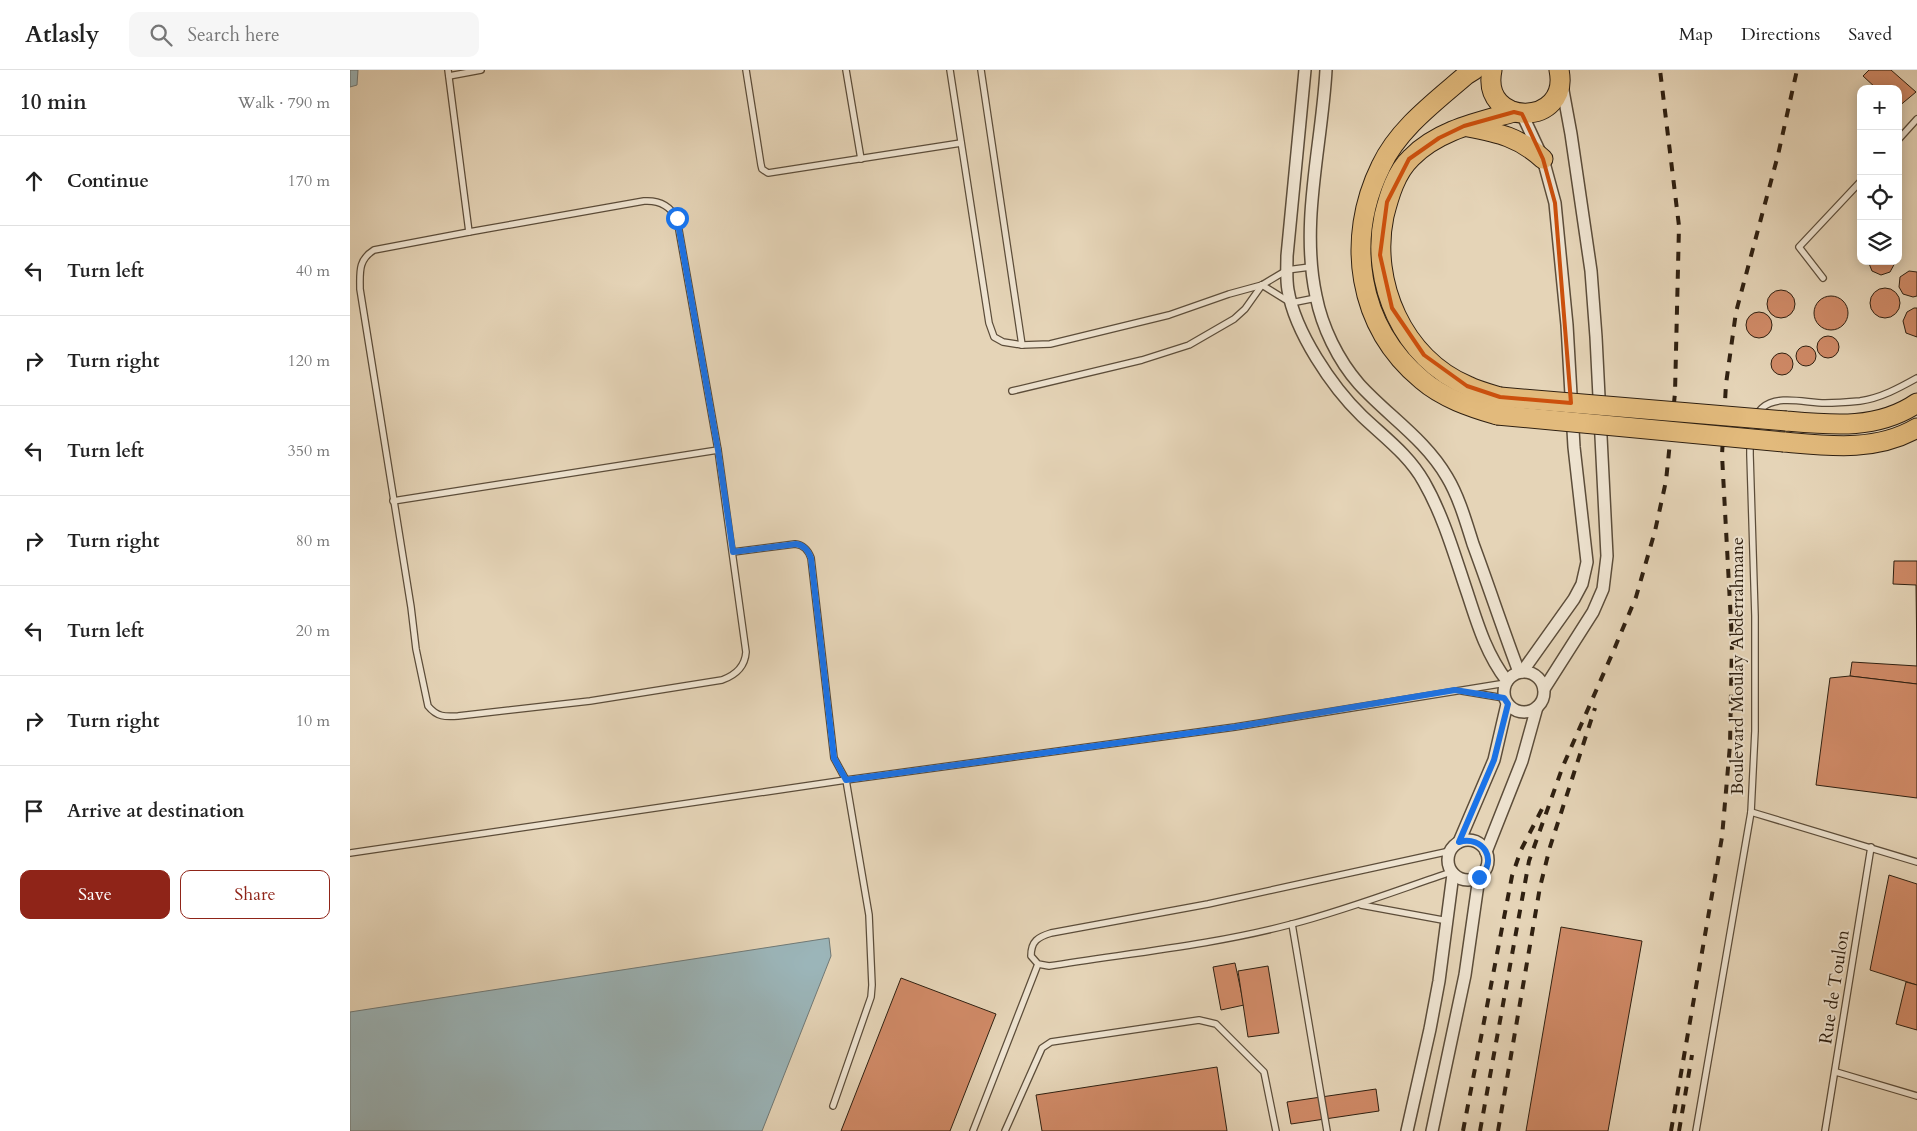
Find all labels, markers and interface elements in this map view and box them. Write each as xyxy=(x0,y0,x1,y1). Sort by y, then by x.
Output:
search box xyxy=(129,12,479,57)
text: Atlasly xyxy=(25,18,99,51)
icon: search xyxy=(147,21,175,49)
text: Search here xyxy=(187,22,280,48)
text: Map xyxy=(1679,22,1713,47)
text: Directions xyxy=(1741,22,1820,47)
text: Saved xyxy=(1848,22,1892,47)
map controls xyxy=(1857,85,1902,265)
button: + xyxy=(1857,85,1902,130)
text: 10 min xyxy=(20,88,87,117)
text: Walk · 790 m xyxy=(238,92,330,114)
button: − xyxy=(1857,130,1902,175)
icon: ahead xyxy=(20,167,48,195)
text: Continue xyxy=(67,168,149,194)
text: 170 m xyxy=(288,170,330,192)
button: locate xyxy=(1857,175,1902,220)
route start xyxy=(666,207,689,230)
button: layers xyxy=(1857,220,1902,265)
icon: left xyxy=(20,257,48,285)
text: Turn left xyxy=(67,258,144,284)
text: 40 m xyxy=(296,260,330,282)
icon: right xyxy=(20,347,48,375)
text: Turn right xyxy=(67,348,159,374)
text: 120 m xyxy=(288,350,330,372)
icon: left xyxy=(20,437,48,465)
text: Turn left xyxy=(67,438,144,464)
text: 350 m xyxy=(288,440,330,462)
icon: right xyxy=(20,527,48,555)
text: Turn right xyxy=(67,528,159,554)
text: 80 m xyxy=(296,530,330,552)
street label: Boulevard Moulay Abderrahmane xyxy=(1725,537,1750,795)
icon: left xyxy=(20,617,48,645)
text: Turn left xyxy=(67,618,144,644)
text: 20 m xyxy=(296,620,330,642)
icon: right xyxy=(20,707,48,735)
text: Turn right xyxy=(67,708,159,734)
text: 10 m xyxy=(296,710,330,732)
icon: arrive xyxy=(20,797,48,825)
text: Arrive at destination xyxy=(67,798,244,824)
route end xyxy=(1468,866,1491,889)
button: Save xyxy=(20,870,170,919)
button: Share xyxy=(180,870,330,919)
street label: Rue de Toulon xyxy=(1813,927,1856,1046)

